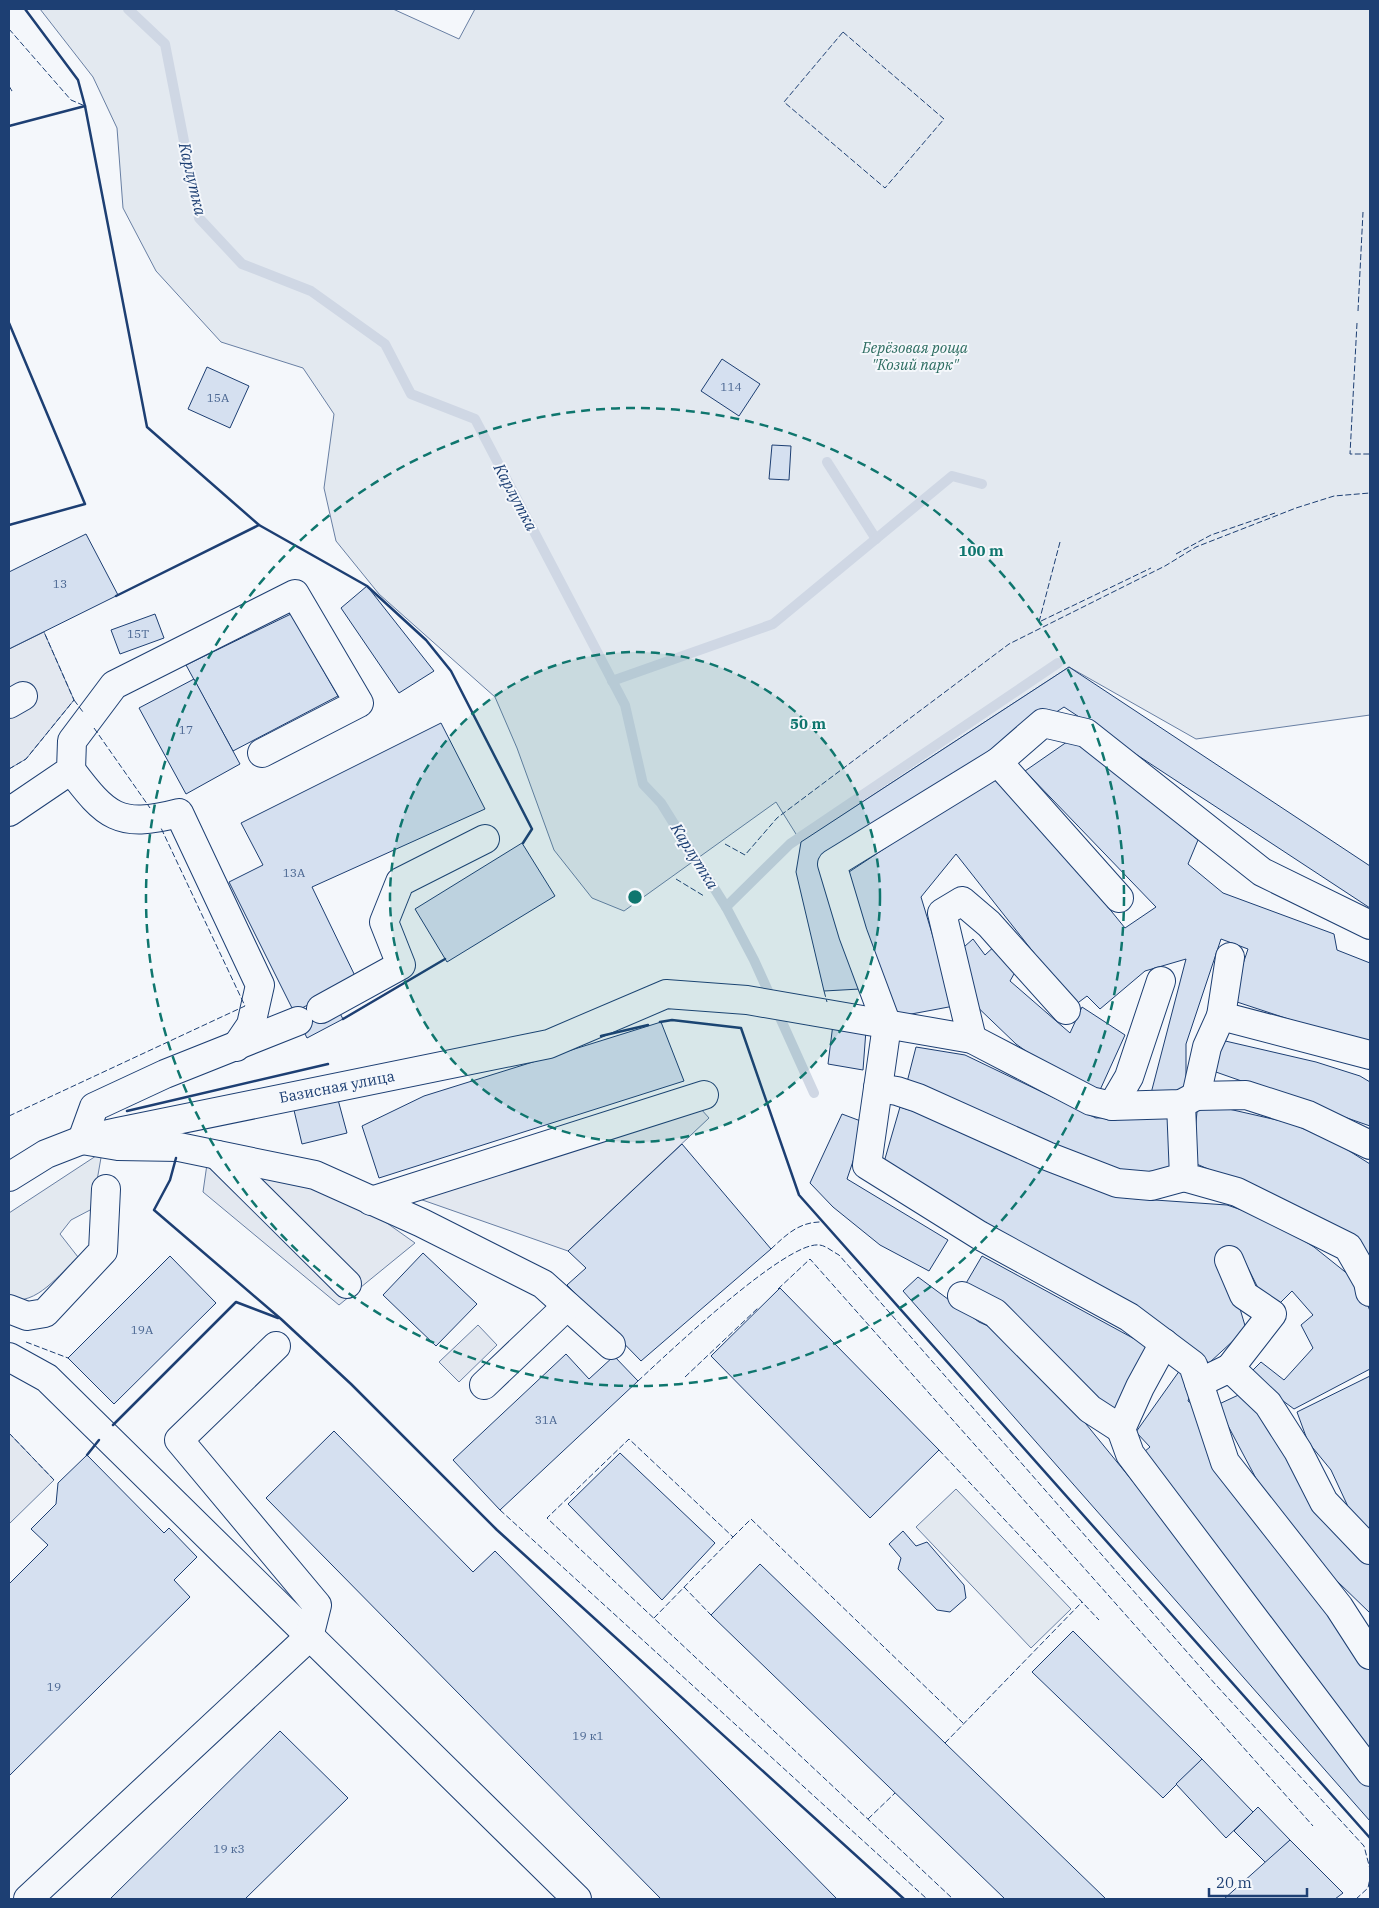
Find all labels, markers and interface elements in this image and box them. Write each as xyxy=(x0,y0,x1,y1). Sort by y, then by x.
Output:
water label: Карлутка xyxy=(175,140,211,218)
park label: Берёзовая роща "Козий парк" xyxy=(861,338,969,374)
house number: 114 xyxy=(720,379,742,394)
house number: 15А xyxy=(207,390,230,405)
water label: Карлутка xyxy=(489,459,542,535)
text: 100 m xyxy=(958,541,1004,560)
house number: 13 xyxy=(53,576,67,591)
house number: 15Т xyxy=(127,626,149,641)
text: 50 m xyxy=(790,714,826,733)
house number: 17 xyxy=(179,722,193,737)
water label: Карлутка xyxy=(666,819,723,893)
house number: 13А xyxy=(283,865,306,880)
centre of rings xyxy=(626,888,644,906)
street label: Базисная улица xyxy=(277,1066,396,1107)
house number: 19А xyxy=(131,1322,154,1337)
house number: 31А xyxy=(535,1412,558,1427)
house number: 19 xyxy=(47,1679,61,1694)
house number: 19 к1 xyxy=(572,1728,604,1743)
house number: 19 к3 xyxy=(213,1841,245,1856)
scale bar xyxy=(1209,1866,1306,1898)
text: 20 m xyxy=(1216,1873,1252,1892)

